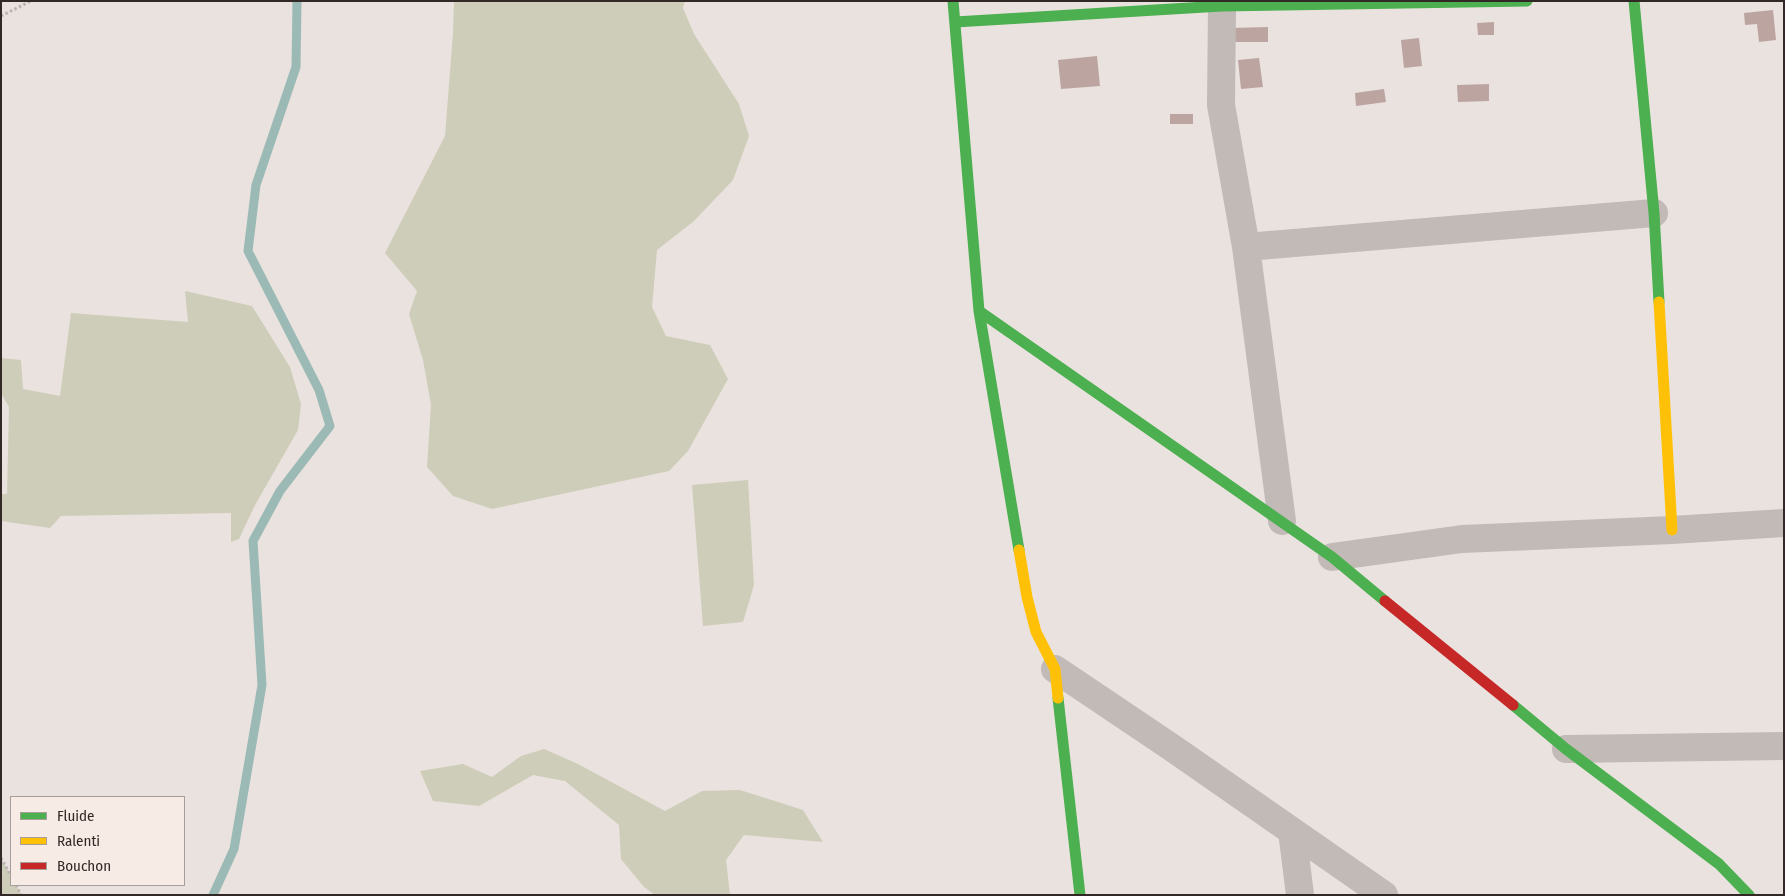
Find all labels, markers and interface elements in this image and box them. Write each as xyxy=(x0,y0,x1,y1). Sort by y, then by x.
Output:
legend xyxy=(10,796,185,886)
text: Fluide xyxy=(57,807,94,825)
text: Ralenti xyxy=(57,832,100,850)
text: Bouchon xyxy=(57,857,111,875)

